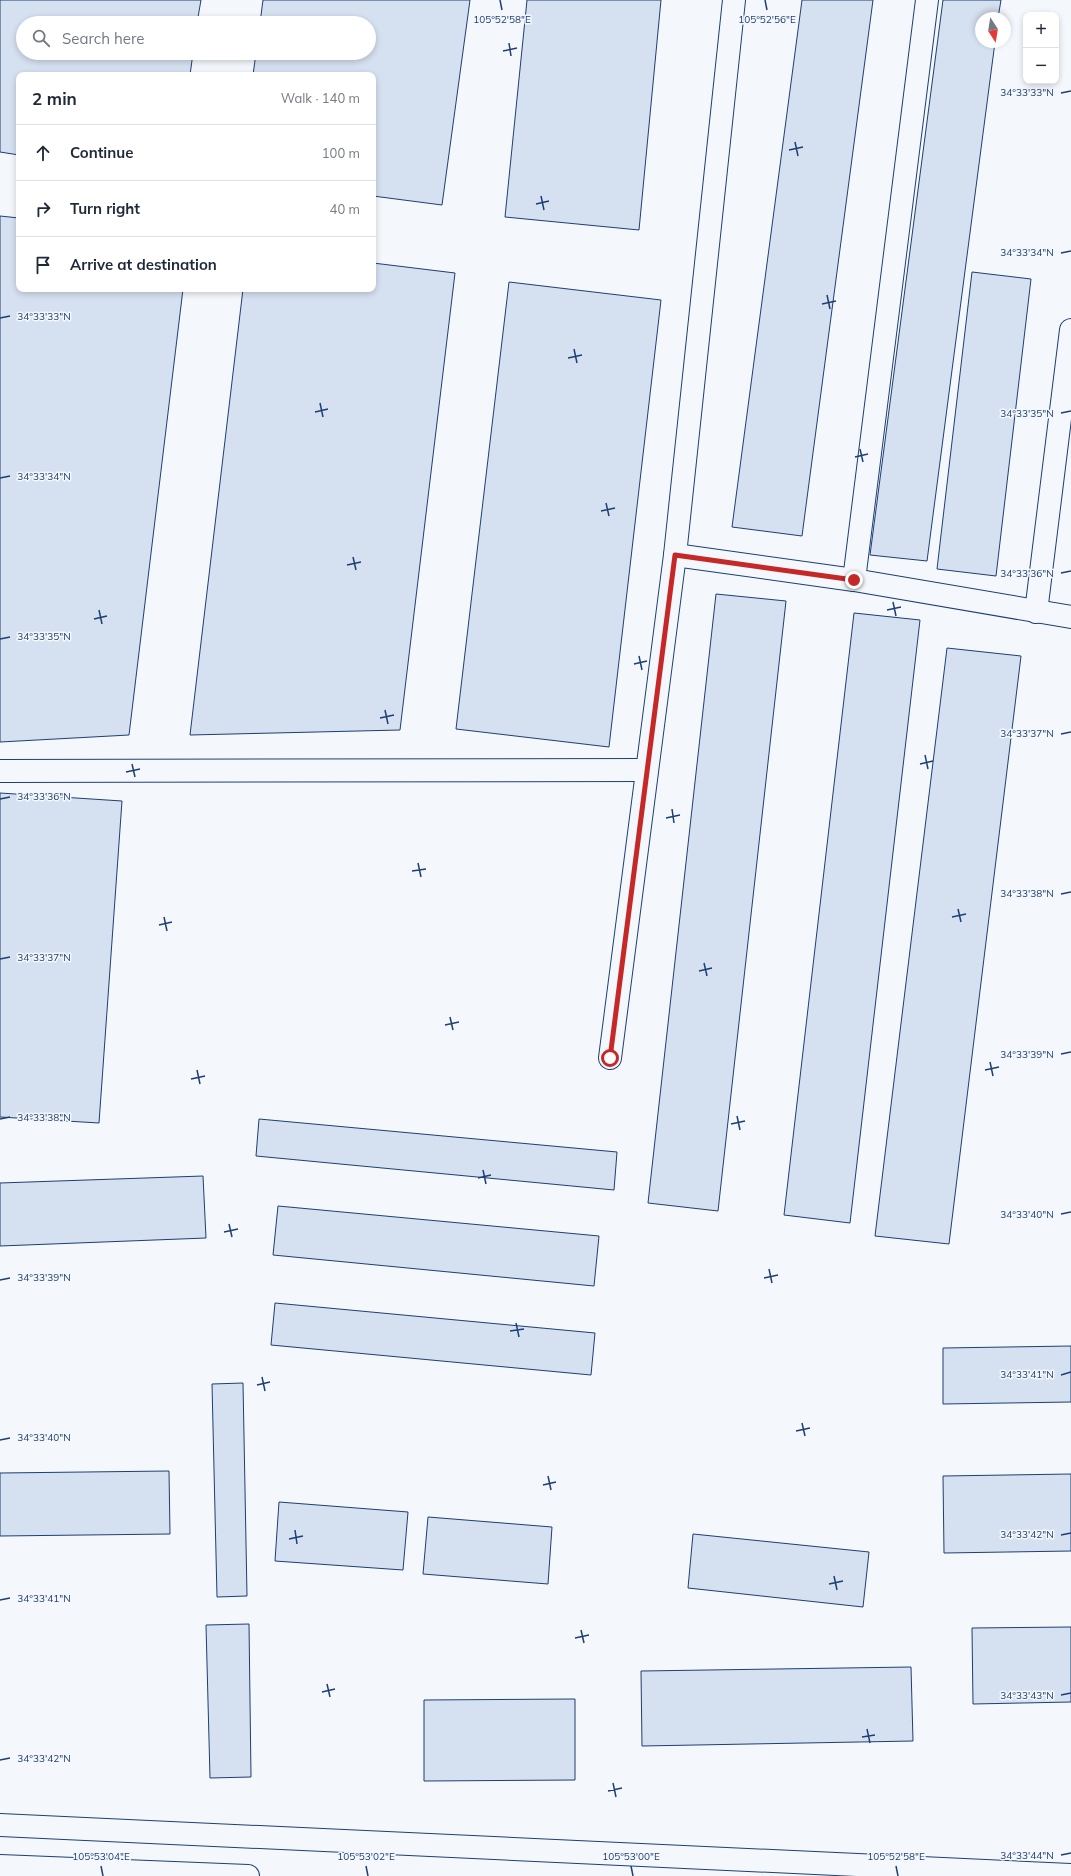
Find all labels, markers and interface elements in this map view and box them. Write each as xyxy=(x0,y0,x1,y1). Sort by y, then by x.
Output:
north arrow xyxy=(975,12,1011,48)
map controls xyxy=(1023,12,1059,84)
button: + xyxy=(1023,12,1059,48)
text: 105°52'58"E xyxy=(473,13,531,26)
text: 105°52'56"E xyxy=(738,13,796,26)
search box xyxy=(16,16,376,60)
icon: search xyxy=(30,27,52,49)
text: Search here xyxy=(62,29,144,48)
button: − xyxy=(1023,48,1059,84)
text: 34°33'33"N xyxy=(1000,86,1054,99)
text: 2 min xyxy=(32,88,77,109)
text: Walk · 140 m xyxy=(281,90,360,106)
icon: ahead xyxy=(32,142,54,164)
text: Continue xyxy=(70,143,133,162)
text: 100 m xyxy=(322,145,360,161)
icon: right xyxy=(32,198,54,220)
text: Turn right xyxy=(70,199,140,218)
text: 40 m xyxy=(330,201,360,217)
text: 34°33'34"N xyxy=(1000,246,1054,259)
icon: arrive xyxy=(32,254,54,276)
text: Arrive at destination xyxy=(70,255,217,274)
text: 34°33'33"N xyxy=(17,310,71,323)
text: 34°33'35"N xyxy=(1000,407,1054,420)
text: 34°33'34"N xyxy=(17,470,71,483)
text: 34°33'36"N xyxy=(1000,567,1054,580)
route end xyxy=(845,571,863,589)
text: 34°33'35"N xyxy=(17,630,71,643)
text: 34°33'37"N xyxy=(1000,727,1054,740)
text: 34°33'36"N xyxy=(17,790,71,803)
text: 34°33'38"N xyxy=(1000,887,1054,900)
text: 34°33'37"N xyxy=(17,951,71,964)
text: 34°33'39"N xyxy=(1000,1048,1054,1061)
route start xyxy=(601,1049,619,1067)
text: 34°33'38"N xyxy=(17,1111,71,1124)
text: 34°33'40"N xyxy=(1000,1208,1054,1221)
text: 34°33'39"N xyxy=(17,1271,71,1284)
text: 34°33'41"N xyxy=(1000,1368,1054,1381)
text: 34°33'40"N xyxy=(17,1431,71,1444)
text: 34°33'42"N xyxy=(1000,1528,1054,1541)
text: 34°33'41"N xyxy=(17,1592,71,1605)
text: 34°33'43"N xyxy=(1000,1689,1054,1702)
text: 34°33'42"N xyxy=(17,1752,71,1765)
text: 34°33'44"N xyxy=(1000,1849,1054,1862)
text: 105°53'04"E xyxy=(72,1850,130,1863)
text: 105°53'02"E xyxy=(337,1850,395,1863)
text: 105°53'00"E xyxy=(602,1850,660,1863)
text: 105°52'58"E xyxy=(867,1850,925,1863)

